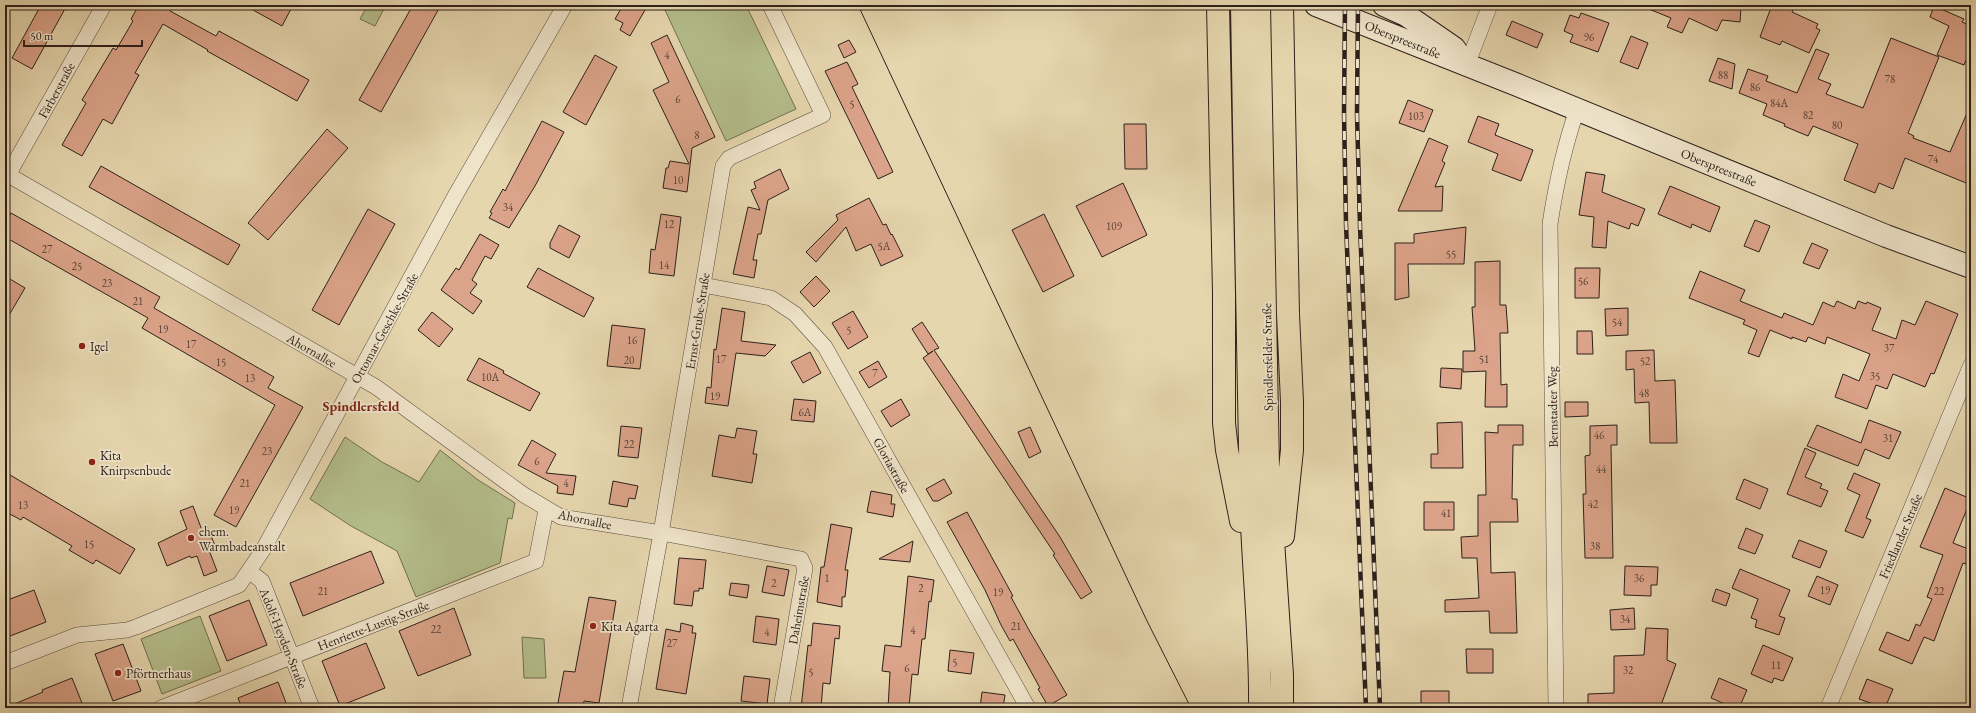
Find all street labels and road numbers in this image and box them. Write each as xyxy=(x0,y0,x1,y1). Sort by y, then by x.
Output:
street label: Oberspreestraße xyxy=(1362,16,1443,62)
street label: Färberstraße xyxy=(34,59,79,121)
street label: Oberspreestraße xyxy=(1678,144,1759,190)
street label: Ottomar-Geschke-Straße xyxy=(347,270,422,387)
street label: Ernst-Grube-Straße xyxy=(681,272,714,371)
street label: Spindlersfelder Straße xyxy=(1258,303,1277,411)
street label: Ahornallee xyxy=(283,329,340,371)
street label: Bernstadter Weg xyxy=(1543,366,1562,448)
street label: Gloriastraße xyxy=(869,434,914,496)
street label: Friedlander Straße xyxy=(1875,491,1926,581)
street label: Ahornallee xyxy=(555,505,613,533)
street label: Daheimstraße xyxy=(784,574,813,646)
street label: Adolf-Heyden-Straße xyxy=(255,584,311,691)
street label: Henriette-Lustig-Straße xyxy=(315,596,431,655)

